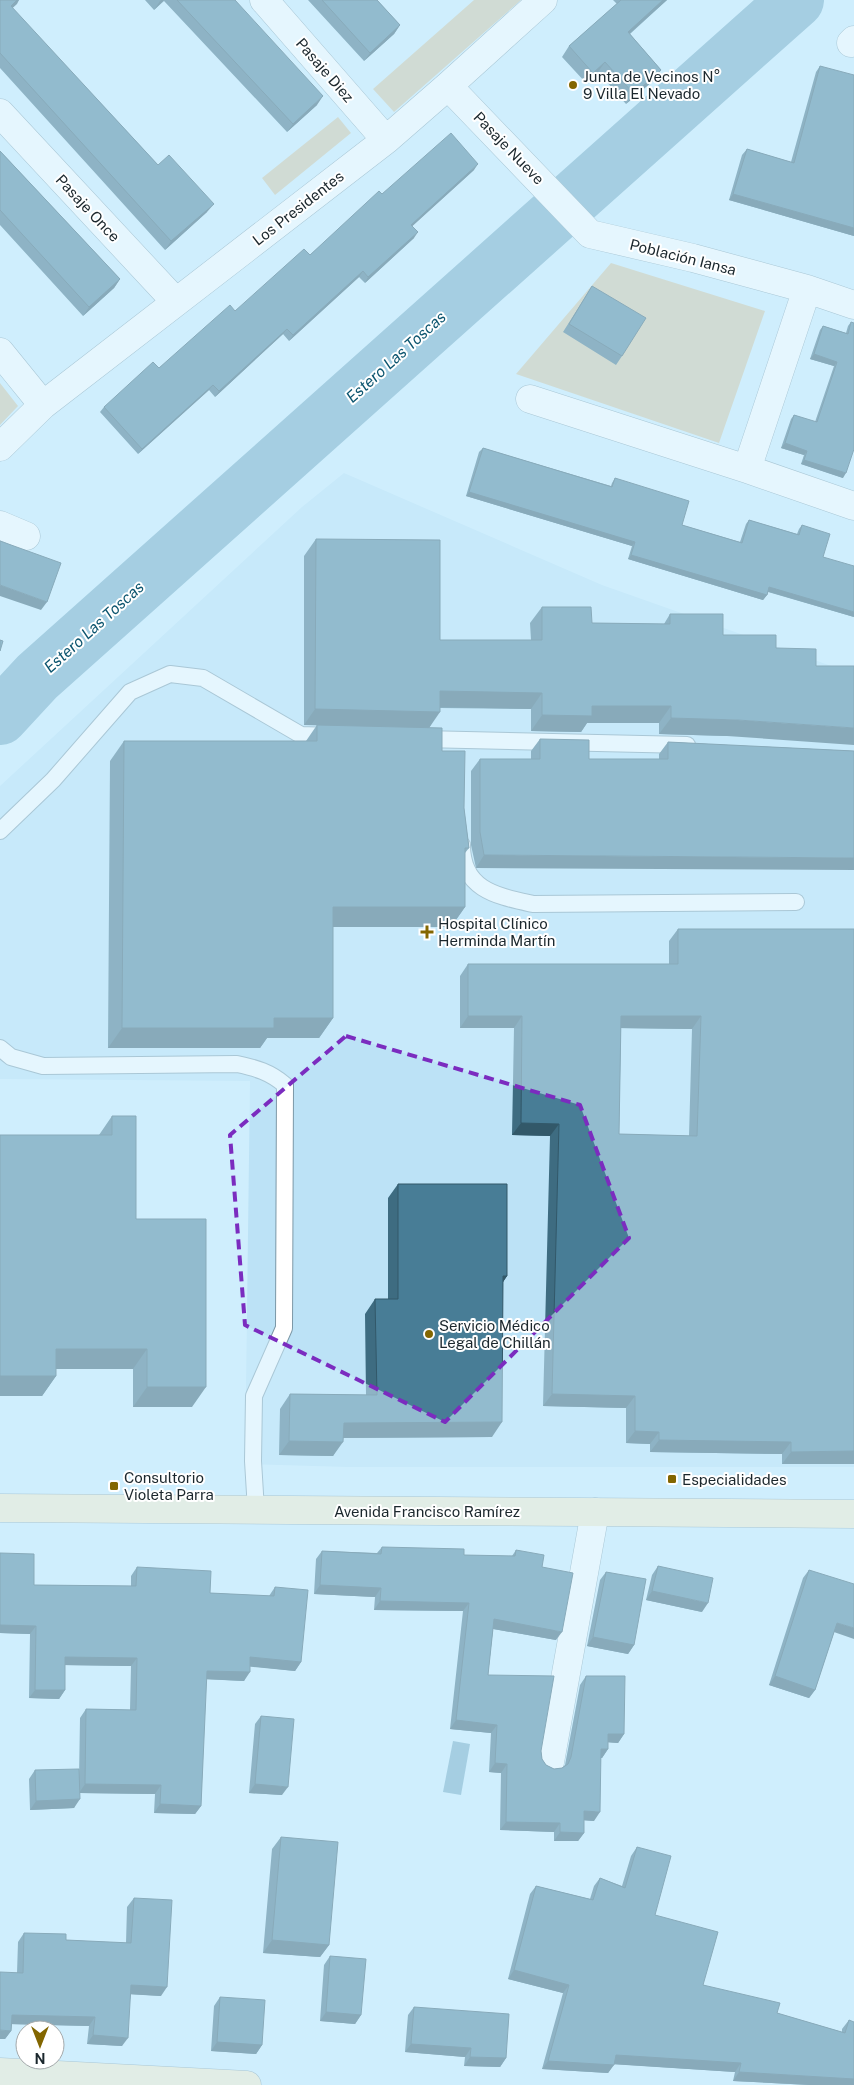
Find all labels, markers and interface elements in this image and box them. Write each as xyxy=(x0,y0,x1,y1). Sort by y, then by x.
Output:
street label: Pasaje Diez xyxy=(293,35,357,105)
place label: Junta de Vecinos N° 9 Villa El Nevado xyxy=(583,68,720,102)
marker: Junta de Vecinos N° 9 Villa El Nevado xyxy=(567,79,579,91)
street label: Pasaje Nueve xyxy=(470,108,548,188)
street label: Los Presidentes xyxy=(249,167,347,249)
street label: Pasaje Once xyxy=(53,171,123,245)
street label: Población Iansa xyxy=(628,236,738,278)
water label: Estero Las Toscas xyxy=(342,307,450,407)
water label: Estero Las Toscas xyxy=(40,577,148,677)
place label: Hospital Clínico Herminda Martín xyxy=(438,915,555,949)
marker: Hospital Clínico Herminda Martín xyxy=(420,925,434,939)
place label: Servicio Médico Legal de Chillán xyxy=(439,1317,551,1351)
marker: Servicio Médico Legal de Chillán xyxy=(423,1328,435,1340)
place label: Consultorio Violeta Parra xyxy=(124,1469,214,1503)
place label: Especialidades xyxy=(682,1471,787,1488)
marker: Especialidades xyxy=(666,1473,678,1485)
marker: Consultorio Violeta Parra xyxy=(108,1480,120,1492)
street label: Avenida Francisco Ramírez xyxy=(334,1503,520,1520)
north arrow xyxy=(15,2020,65,2070)
text: N xyxy=(35,2050,45,2066)

